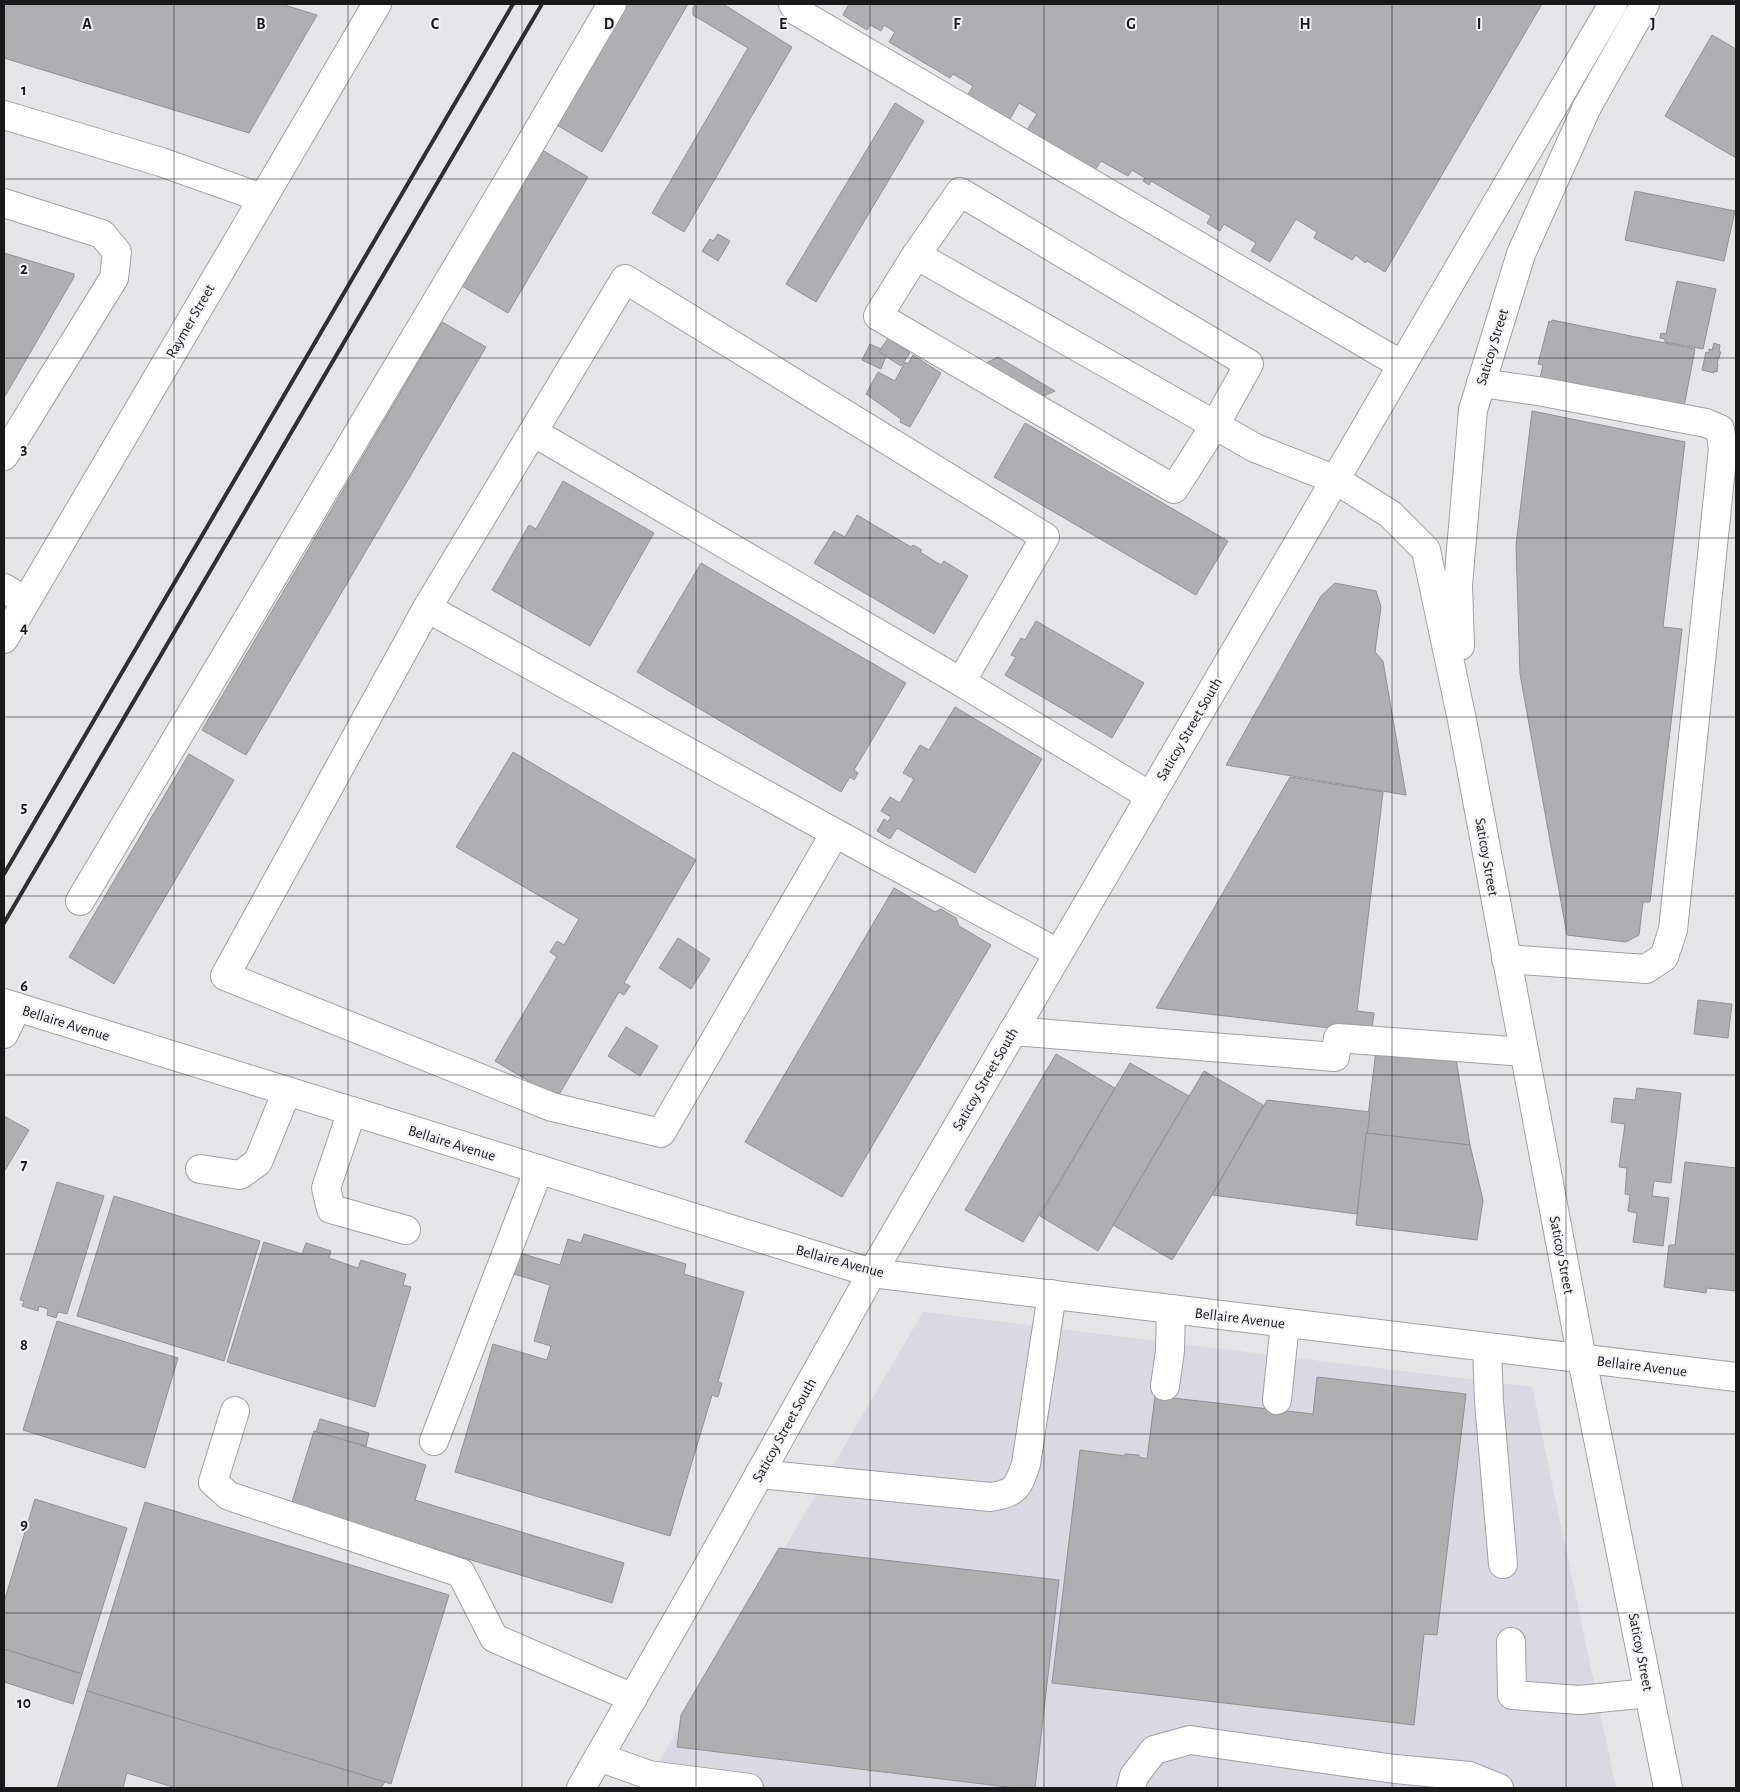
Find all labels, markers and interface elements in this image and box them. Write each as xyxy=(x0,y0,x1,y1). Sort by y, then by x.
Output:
text: A xyxy=(82,16,92,32)
text: B xyxy=(256,16,266,32)
text: C xyxy=(431,16,440,32)
text: D xyxy=(604,16,615,32)
text: E xyxy=(779,16,787,32)
text: F xyxy=(953,16,961,32)
text: G xyxy=(1126,16,1136,32)
text: H xyxy=(1299,16,1311,32)
text: I xyxy=(1477,16,1481,32)
text: J xyxy=(1650,16,1656,32)
text: 1 xyxy=(21,82,27,98)
text: 2 xyxy=(20,261,28,277)
street label: Raymer Street xyxy=(163,282,218,361)
street label: Saticoy Street xyxy=(1474,307,1511,387)
text: 3 xyxy=(21,441,28,457)
text: 4 xyxy=(20,620,28,636)
street label: Saticoy Street South xyxy=(1154,675,1225,783)
text: 5 xyxy=(21,799,28,815)
street label: Saticoy Street xyxy=(1472,817,1501,898)
text: 6 xyxy=(20,978,28,994)
street label: Bellaire Avenue xyxy=(20,1003,112,1044)
street label: Saticoy Street South xyxy=(950,1025,1021,1133)
street label: Bellaire Avenue xyxy=(406,1123,498,1164)
text: 7 xyxy=(21,1157,28,1173)
street label: Saticoy Street xyxy=(1547,1215,1576,1296)
street label: Bellaire Avenue xyxy=(794,1242,886,1280)
street label: Bellaire Avenue xyxy=(1194,1306,1286,1331)
text: 8 xyxy=(20,1337,28,1353)
street label: Bellaire Avenue xyxy=(1596,1354,1688,1379)
street label: Saticoy Street South xyxy=(750,1376,819,1485)
text: 9 xyxy=(20,1516,28,1532)
street label: Saticoy Street xyxy=(1626,1612,1655,1693)
text: 10 xyxy=(17,1695,31,1711)

